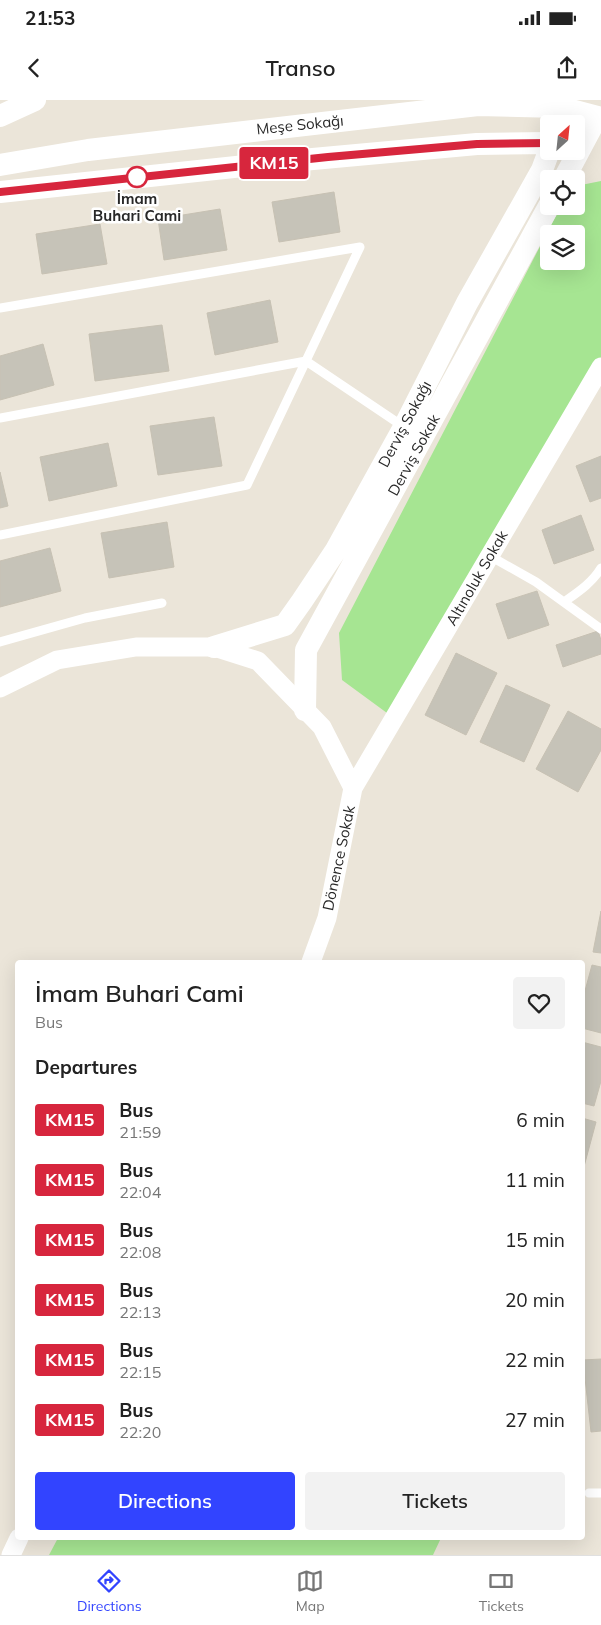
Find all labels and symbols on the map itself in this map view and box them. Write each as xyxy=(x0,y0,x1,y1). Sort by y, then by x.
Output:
street label: Meşe Sokağı xyxy=(255,110,345,139)
north arrow xyxy=(540,115,585,160)
line badge: KM15 xyxy=(239,147,309,179)
marker: İmam Buhari Cami xyxy=(126,166,148,188)
place label: İmam Buhari Cami xyxy=(93,189,181,225)
street label: Derviş Sokağı xyxy=(374,377,435,470)
street label: Derviş Sokak xyxy=(383,410,444,499)
street label: Altınoluk Sokak xyxy=(442,526,512,629)
street label: Dönence Sokak xyxy=(318,803,359,912)

